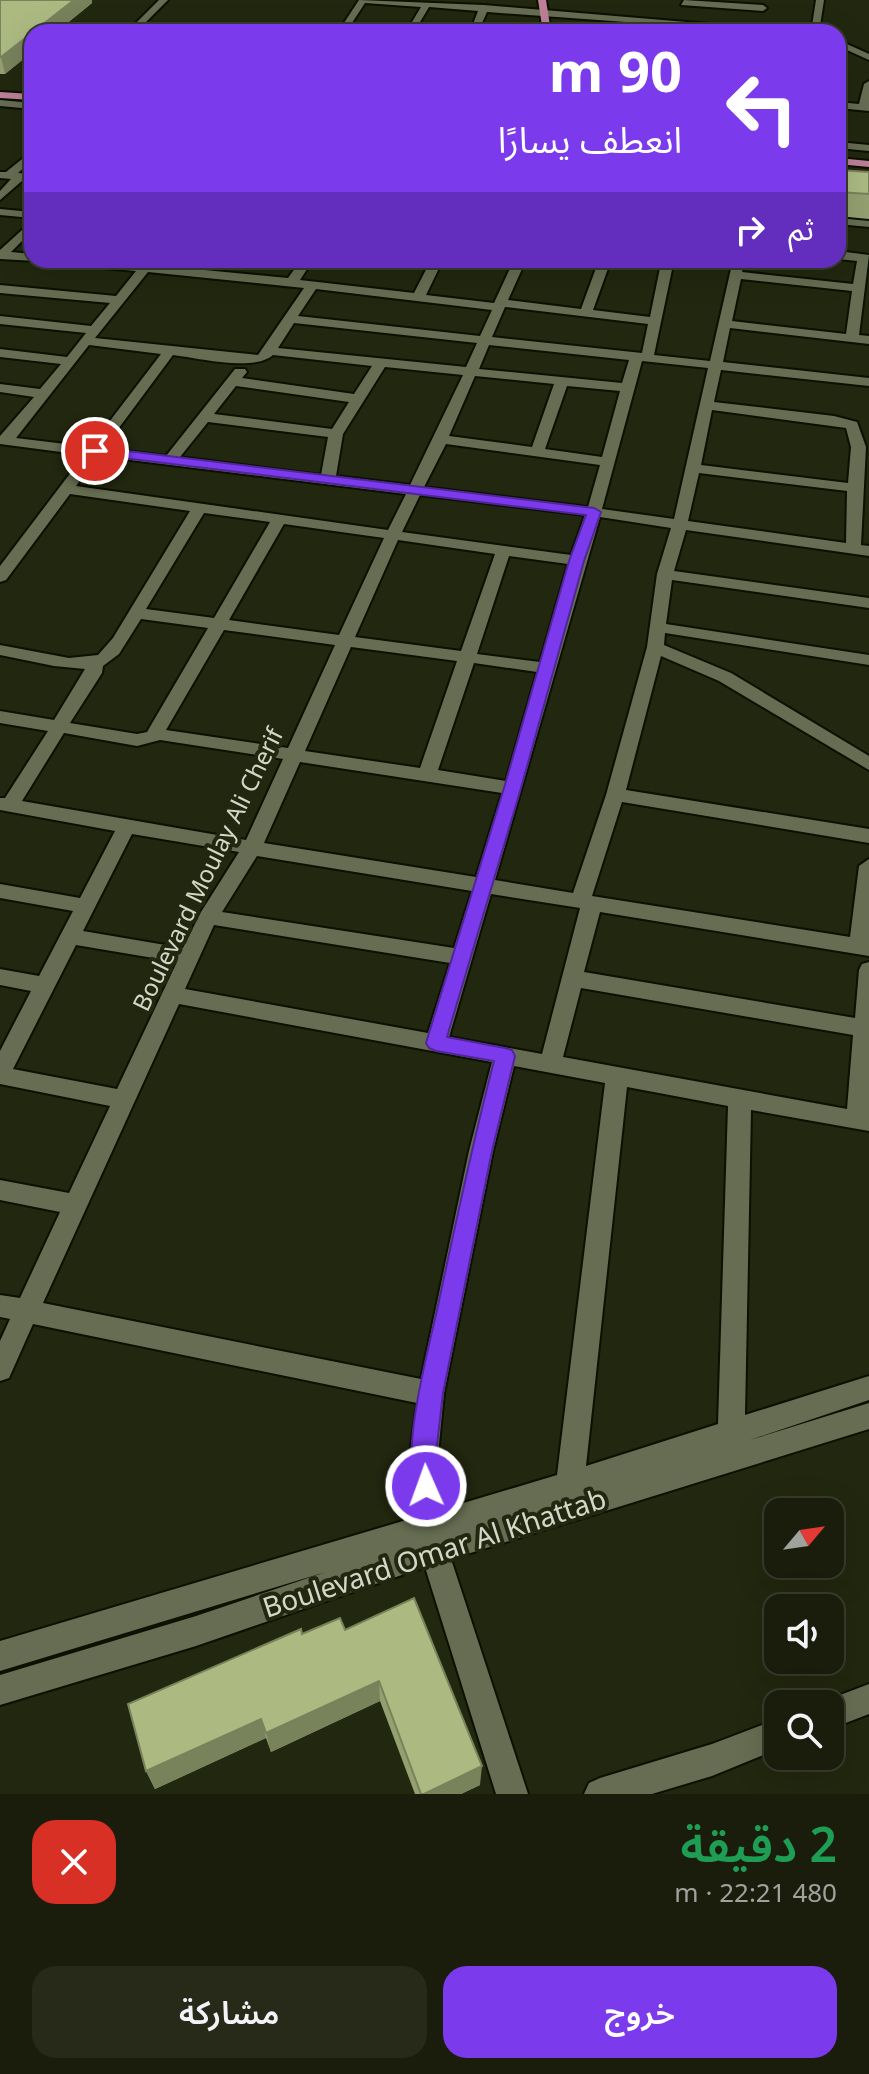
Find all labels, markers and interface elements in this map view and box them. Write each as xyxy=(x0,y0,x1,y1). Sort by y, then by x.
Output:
text: 90 m xyxy=(549,32,682,108)
icon: left xyxy=(710,56,814,160)
text: انعطف يسارًا xyxy=(498,115,682,164)
icon: right xyxy=(728,208,772,252)
text: ثم xyxy=(788,208,814,249)
pin xyxy=(61,417,129,485)
icon: arrive xyxy=(73,429,117,473)
street label: Boulevard Moulay Ali Cherif xyxy=(124,720,291,1016)
position arrow xyxy=(384,1444,468,1528)
street label: Boulevard Omar Al Khattab xyxy=(257,1478,611,1626)
north arrow xyxy=(764,1498,844,1578)
map controls xyxy=(764,1498,844,1770)
button: sound xyxy=(764,1594,844,1674)
button: search xyxy=(764,1690,844,1770)
text: 2 دقيقة xyxy=(681,1811,837,1876)
button: close xyxy=(32,1820,116,1904)
text: 480 m · 22:21 xyxy=(674,1874,837,1910)
button: مشاركة xyxy=(32,1966,427,2058)
button: خروج xyxy=(443,1966,837,2058)

